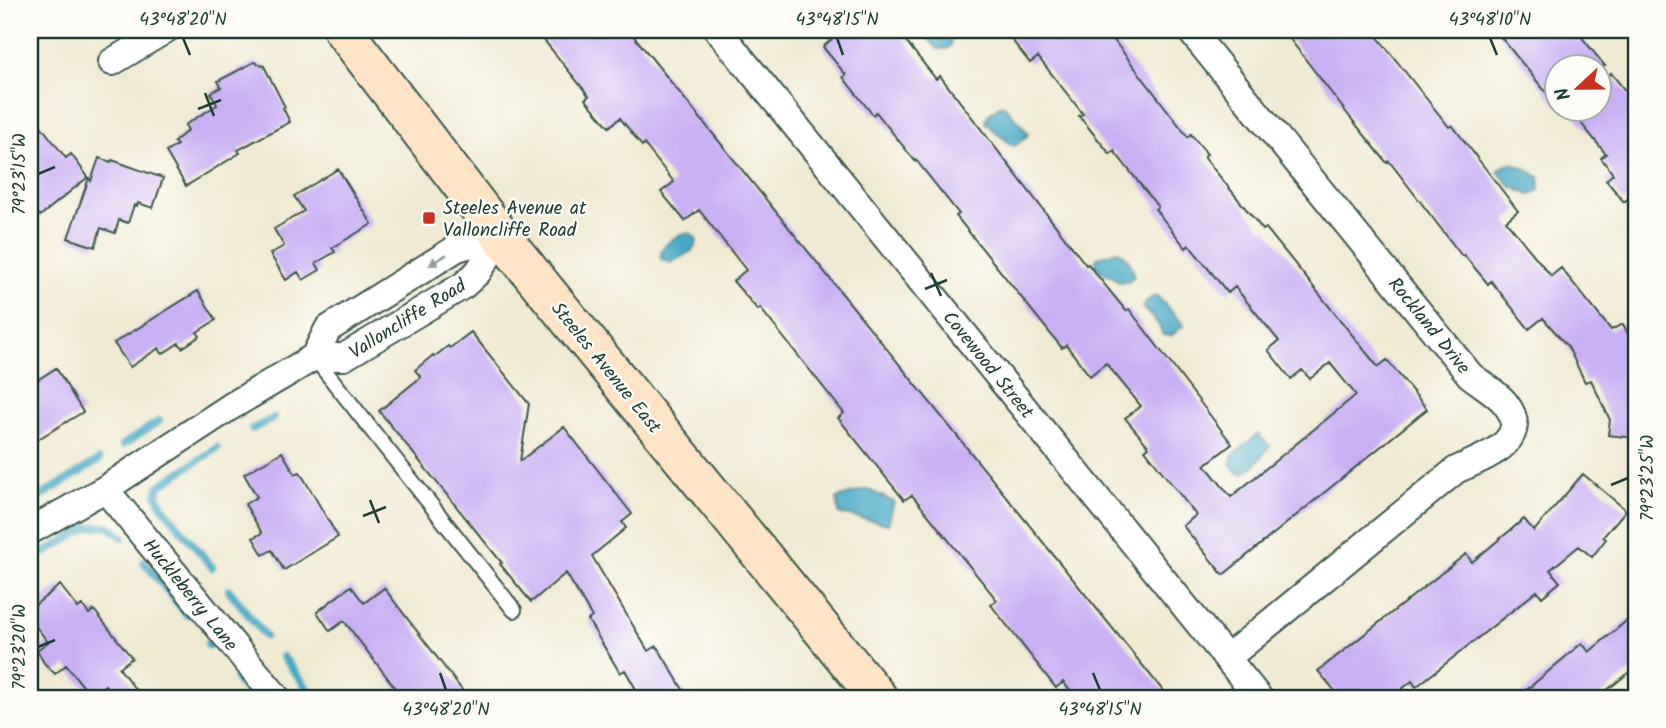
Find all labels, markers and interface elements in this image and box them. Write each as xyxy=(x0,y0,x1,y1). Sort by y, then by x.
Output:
text: 43°48'20"N xyxy=(139,6,227,35)
text: 43°48'15"N xyxy=(795,6,879,35)
text: 43°48'10"N xyxy=(1449,6,1531,35)
north arrow xyxy=(1544,52,1614,122)
text: N xyxy=(1548,82,1580,105)
text: 79°23'15"W xyxy=(6,133,35,215)
place label: Steeles Avenue at Valloncliffe Road xyxy=(443,194,587,246)
marker: Steeles Avenue at Valloncliffe Road xyxy=(421,210,437,226)
one-way arrow xyxy=(428,253,448,266)
street label: Valloncliffe Road xyxy=(344,271,473,368)
street label: Rockland Drive xyxy=(1380,271,1477,382)
street label: Steeles Avenue East xyxy=(543,296,669,441)
street label: Covewood Street xyxy=(934,305,1041,426)
text: 79°23'25"W xyxy=(1634,435,1663,521)
street label: Huckleberry Lane xyxy=(134,532,245,659)
text: 79°23'20"W xyxy=(6,604,35,690)
text: 43°48'20"N xyxy=(402,696,490,725)
text: 43°48'15"N xyxy=(1058,696,1142,725)

